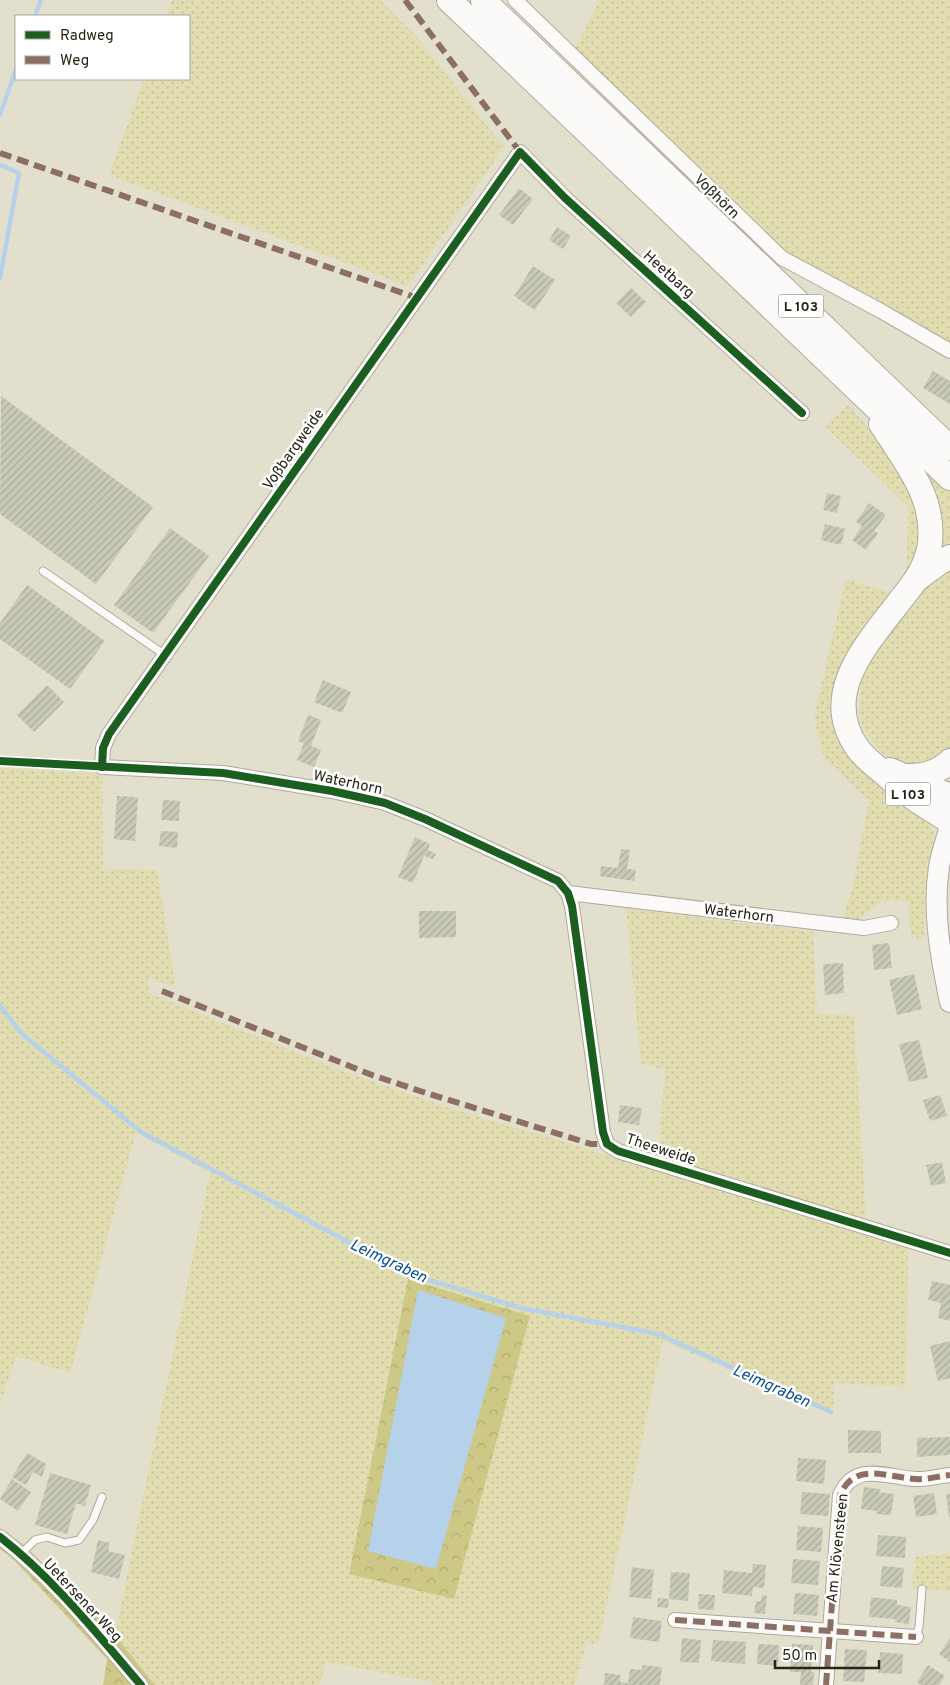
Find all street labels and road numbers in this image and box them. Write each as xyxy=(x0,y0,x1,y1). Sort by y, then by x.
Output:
street label: Voßhörn xyxy=(689,171,743,224)
street label: Heetbarg xyxy=(638,247,698,303)
road number: L 103 xyxy=(778,294,824,318)
street label: Voßbargweide xyxy=(259,406,329,494)
street label: Waterhorn xyxy=(311,767,384,800)
road number: L 103 xyxy=(886,782,930,806)
street label: Waterhorn xyxy=(703,901,775,928)
street label: Theeweide xyxy=(623,1130,698,1171)
street label: Am Klövensteen xyxy=(823,1492,854,1604)
street label: Uetersener Weg xyxy=(38,1555,126,1647)

